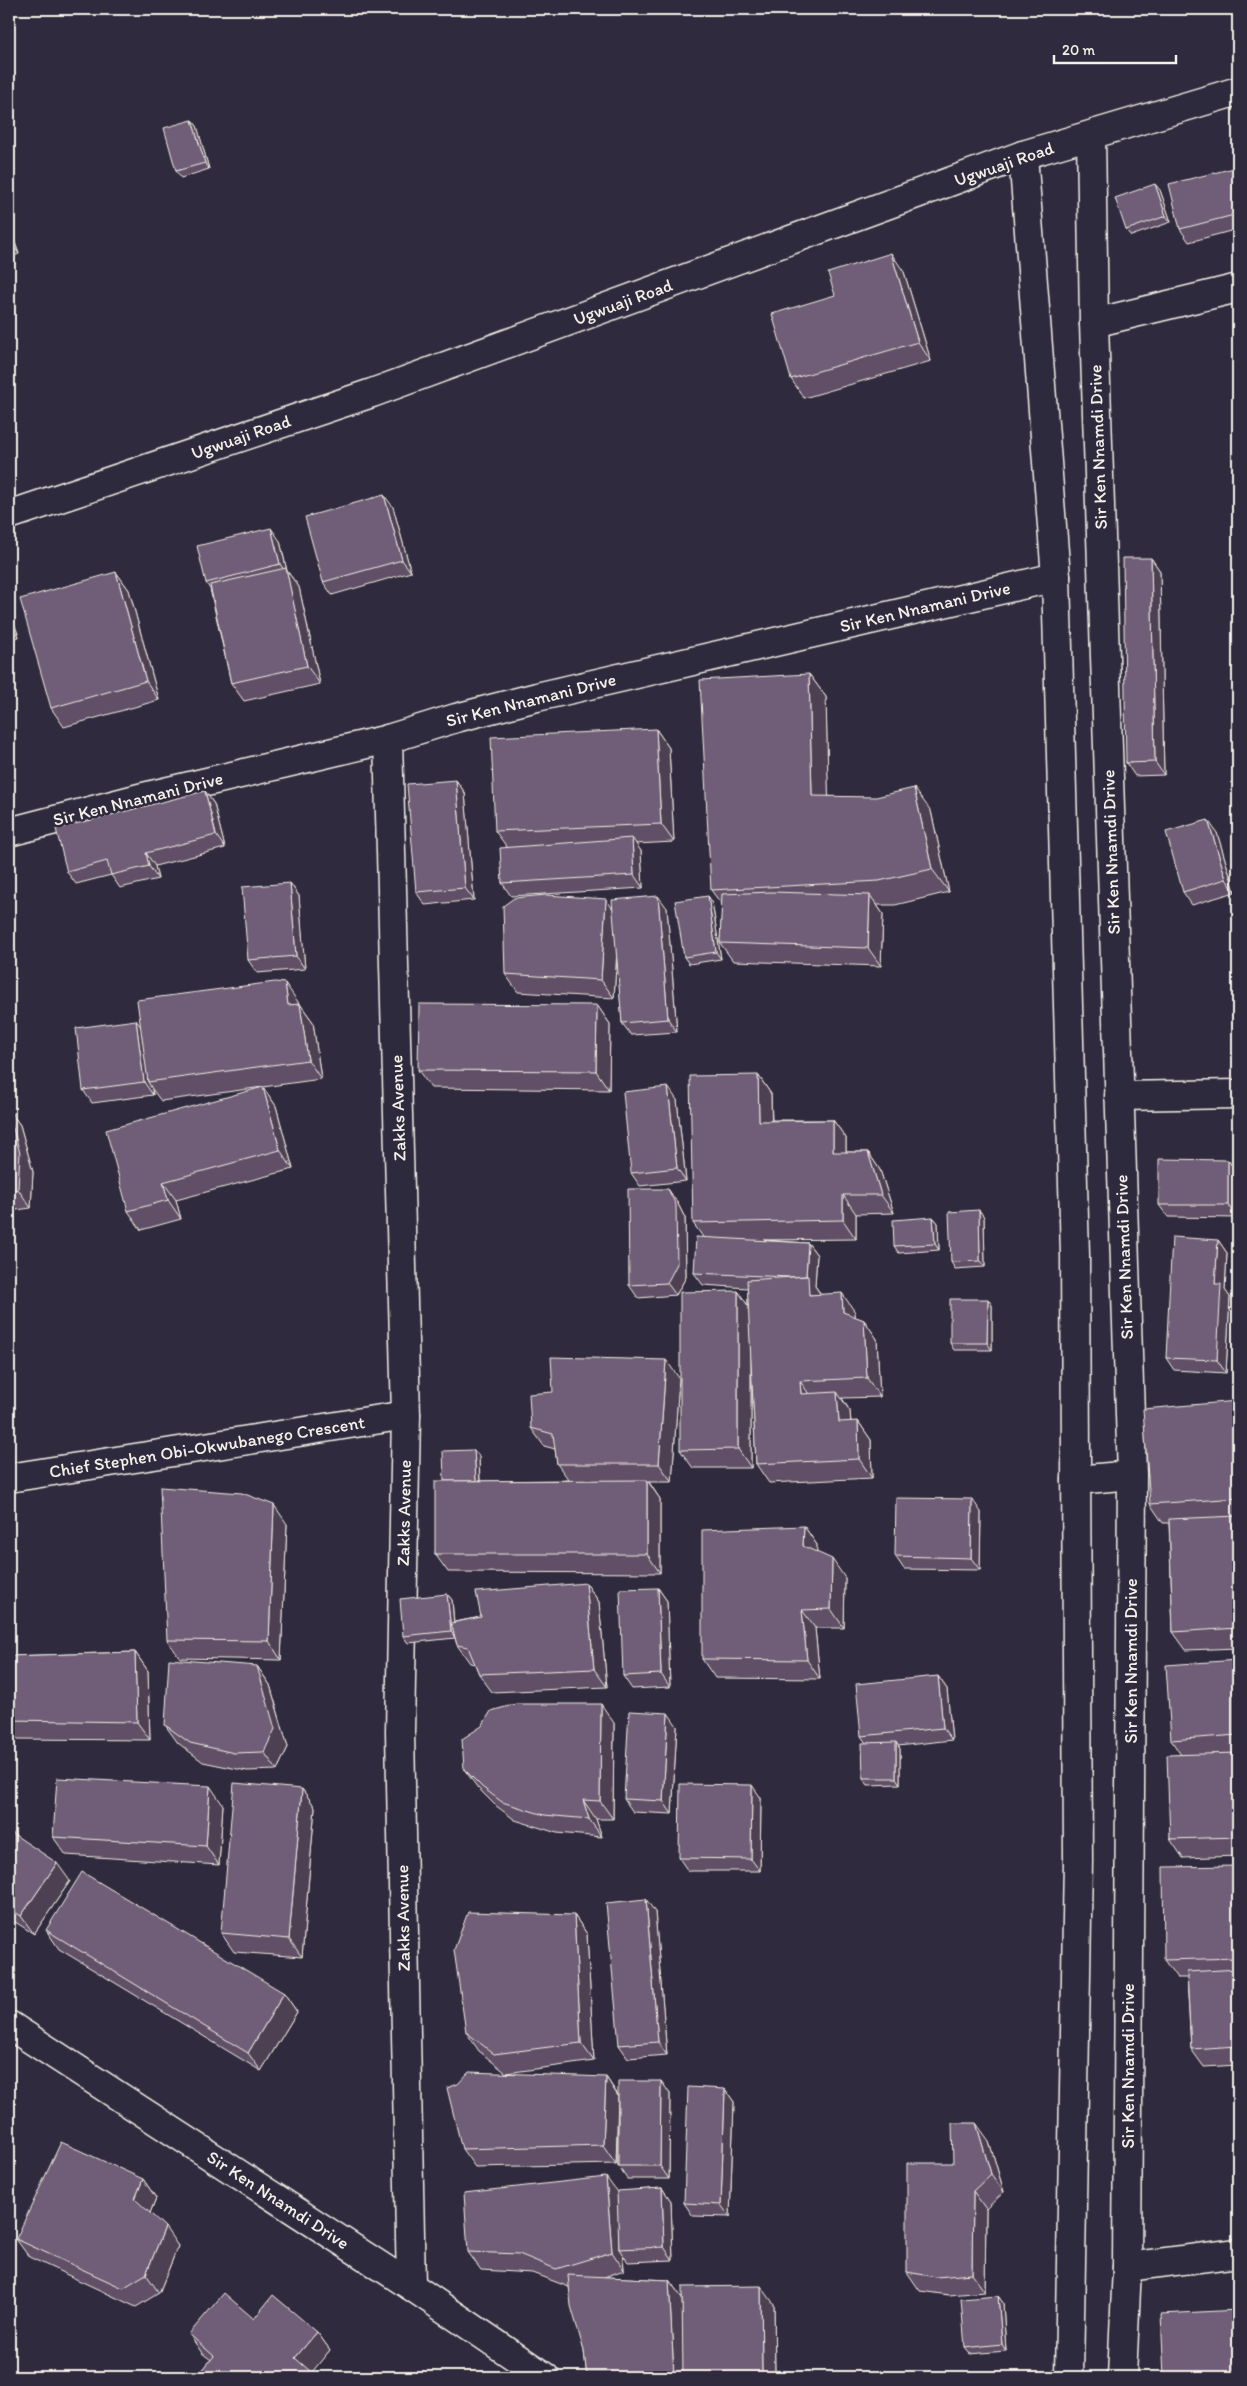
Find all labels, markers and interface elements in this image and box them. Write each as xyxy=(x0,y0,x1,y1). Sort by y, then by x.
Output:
scale bar xyxy=(1054,32,1177,64)
text: 20 m xyxy=(1062,41,1096,59)
street label: Ugwuaji Road xyxy=(951,137,1057,191)
street label: Ugwuaji Road xyxy=(570,274,676,330)
street label: Sir Ken Nnamdi Drive xyxy=(1084,364,1112,530)
street label: Ugwuaji Road xyxy=(188,410,294,464)
street label: Sir Ken Nnamani Drive xyxy=(838,577,1012,637)
street label: Sir Ken Nnamani Drive xyxy=(444,668,618,732)
street label: Sir Ken Nnamani Drive xyxy=(51,767,225,831)
street label: Sir Ken Nnamdi Drive xyxy=(1097,769,1125,935)
street label: Zakks Avenue xyxy=(385,1054,411,1162)
street label: Sir Ken Nnamdi Drive xyxy=(1110,1174,1138,1340)
street label: Chief Stephen Obi-Okwubanego Crescent xyxy=(48,1411,367,1483)
street label: Zakks Avenue xyxy=(392,1460,416,1566)
street label: Sir Ken Nnamdi Drive xyxy=(1120,1578,1142,1744)
street label: Zakks Avenue xyxy=(391,1865,415,1971)
street label: Sir Ken Nnamdi Drive xyxy=(1117,1983,1139,2149)
street label: Sir Ken Nnamdi Drive xyxy=(203,2146,353,2254)

